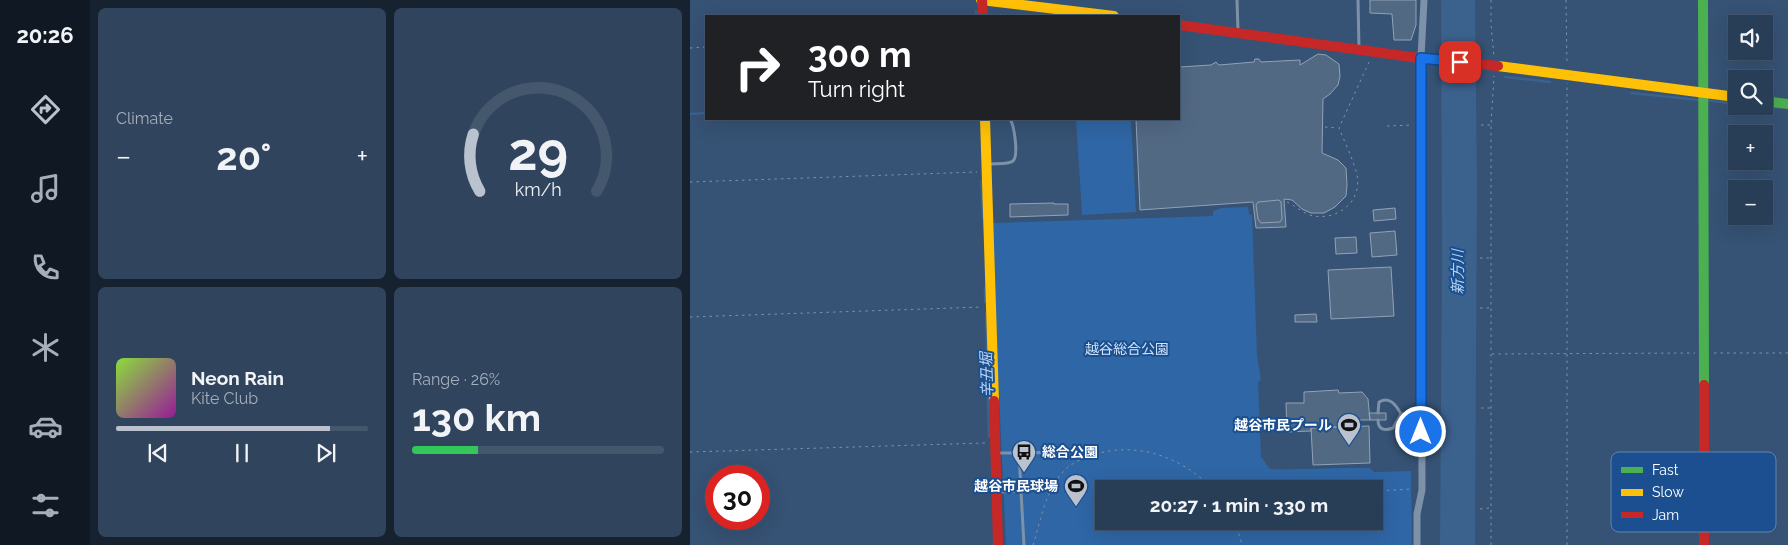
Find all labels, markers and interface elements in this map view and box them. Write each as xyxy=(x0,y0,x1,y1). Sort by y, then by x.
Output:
map controls xyxy=(1728,15,1773,225)
button: sound xyxy=(1728,15,1773,60)
text: 20:26 xyxy=(16,22,74,48)
text: 300 m xyxy=(808,34,912,75)
icon: right xyxy=(725,35,790,100)
pin xyxy=(1439,41,1481,83)
icon: arrive xyxy=(1446,48,1474,76)
button: search xyxy=(1728,70,1773,115)
text: Turn right xyxy=(808,76,905,102)
icon: directions xyxy=(28,92,63,127)
text: Climate xyxy=(116,109,173,128)
text: 29 xyxy=(508,121,568,182)
button: + xyxy=(1728,125,1773,170)
text: 20° xyxy=(216,134,271,179)
text: − xyxy=(116,140,131,173)
text: + xyxy=(356,140,368,173)
icon: music xyxy=(28,171,63,206)
text: km/h xyxy=(514,179,562,200)
button: − xyxy=(1728,180,1773,225)
water label: 新方川 xyxy=(1449,248,1467,295)
icon: phone xyxy=(28,250,63,285)
icon: climate xyxy=(28,330,63,365)
park label: 越谷総合公園 xyxy=(1085,341,1169,357)
water label: 辛丑堀 xyxy=(977,350,997,398)
text: Neon Rain xyxy=(191,367,284,389)
text: Range · 26% xyxy=(412,370,500,389)
text: Kite Club xyxy=(191,389,258,408)
text: 130 km xyxy=(412,395,541,440)
position arrow xyxy=(1394,405,1446,457)
icon: car xyxy=(28,409,63,444)
sports icon: 越谷市民プール xyxy=(1336,412,1362,446)
place label: 越谷市民プール xyxy=(1234,417,1332,433)
icon: previous xyxy=(144,439,172,467)
icon: pause xyxy=(228,439,256,467)
icon: next xyxy=(312,439,340,467)
bus stop icon: 総合公園 xyxy=(1011,439,1037,473)
place label: 総合公園 xyxy=(1042,444,1098,460)
legend xyxy=(1611,452,1776,532)
text: Fast xyxy=(1652,462,1679,478)
speed limit sign: 30 xyxy=(705,465,770,530)
sports icon: 越谷市民球場 xyxy=(1063,473,1089,507)
place label: 越谷市民球場 xyxy=(974,478,1058,494)
text: Slow xyxy=(1652,484,1684,500)
icon: filters xyxy=(28,488,63,523)
text: 20:27 · 1 min · 330 m xyxy=(1150,494,1328,516)
text: Jam xyxy=(1652,507,1679,523)

